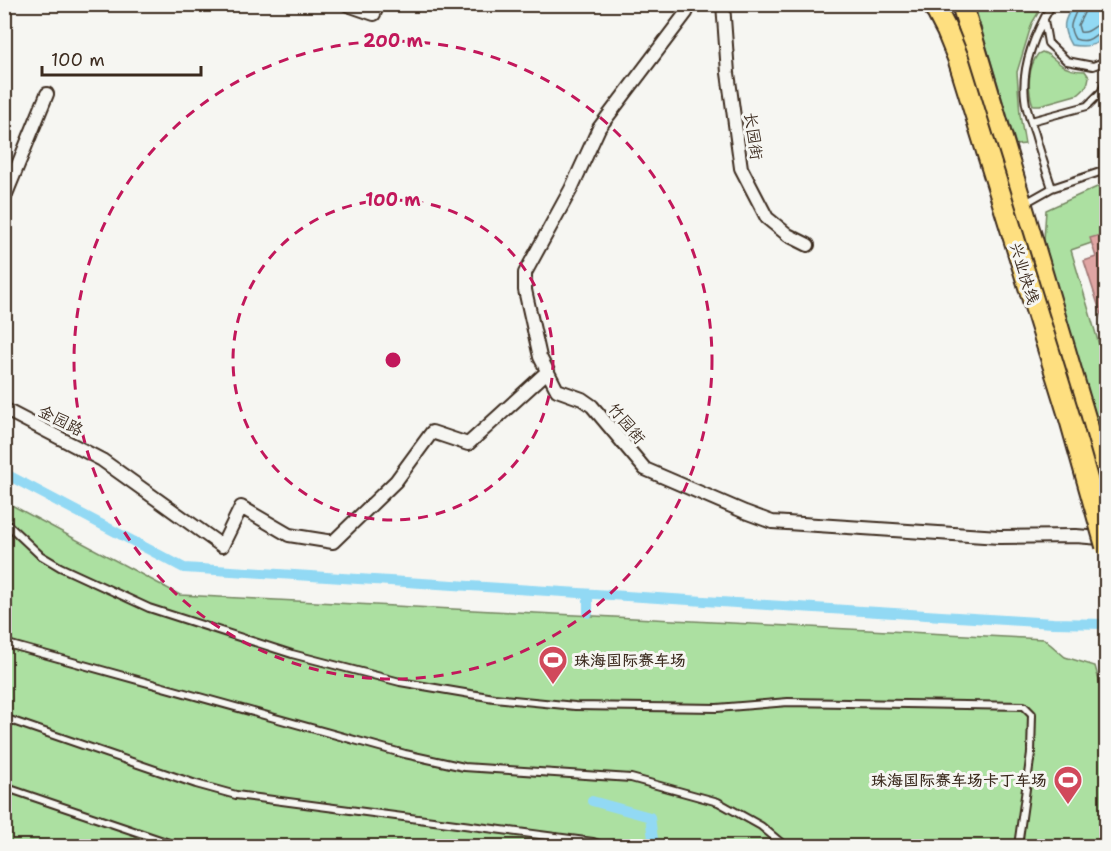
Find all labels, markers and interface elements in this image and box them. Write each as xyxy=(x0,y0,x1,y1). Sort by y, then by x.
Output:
text: 200 m xyxy=(363,29,424,53)
scale bar xyxy=(42,39,201,77)
text: 100 m xyxy=(51,48,105,72)
street label: 长园街 xyxy=(740,111,767,161)
text: 100 m xyxy=(365,188,421,212)
street label: 兴业快线 xyxy=(1005,239,1044,307)
centre of rings xyxy=(383,350,403,370)
street label: 竹园街 xyxy=(603,398,650,448)
street label: 金园路 xyxy=(35,400,87,441)
sports icon: 珠海国际赛车场 xyxy=(537,644,569,686)
place label: 珠海国际赛车场 xyxy=(574,650,686,671)
sports icon: 珠海国际赛车场卡丁车场 xyxy=(1052,764,1084,806)
place label: 珠海国际赛车场卡丁车场 xyxy=(871,770,1047,791)

